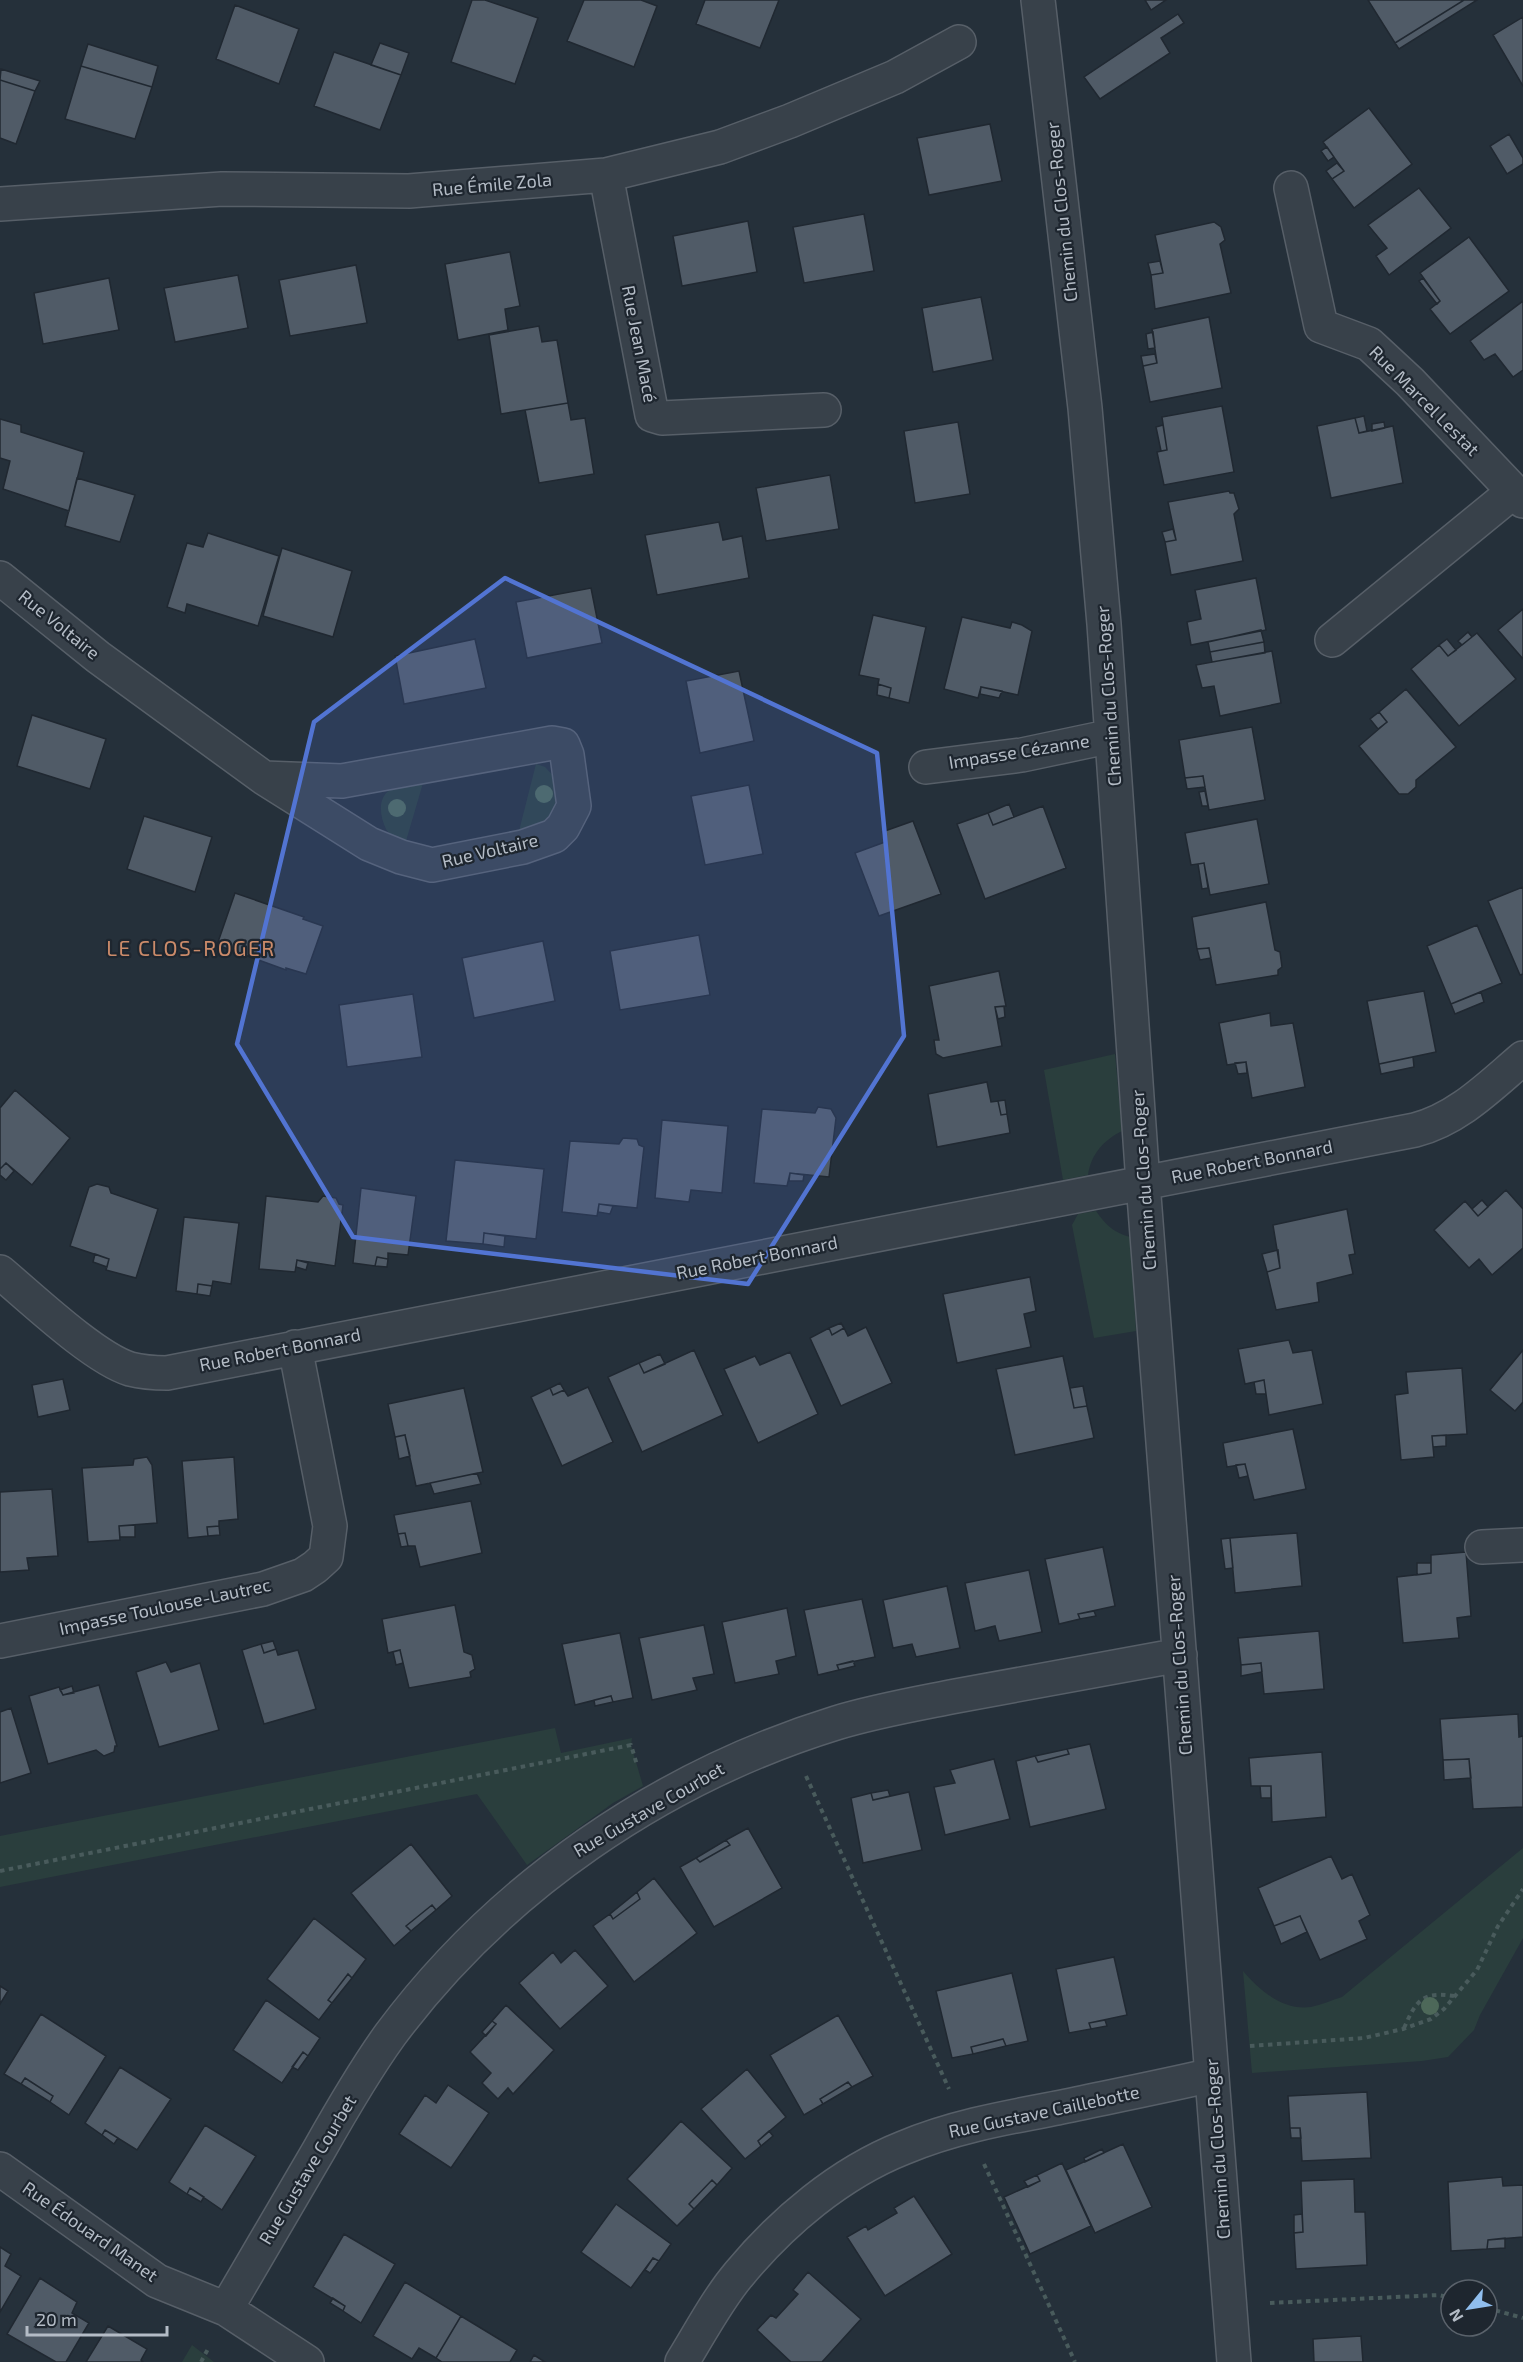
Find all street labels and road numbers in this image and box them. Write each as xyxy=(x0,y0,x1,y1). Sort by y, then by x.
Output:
street label: Chemin du Clos-Roger xyxy=(1041,121,1081,303)
street label: Rue Émile Zola xyxy=(431,168,553,200)
street label: Rue Jean Macé xyxy=(618,283,662,404)
street label: Rue Marcel Lestat xyxy=(1365,341,1484,460)
street label: Rue Voltaire xyxy=(15,585,105,664)
street label: Chemin du Clos-Roger xyxy=(1091,605,1125,787)
street label: Impasse Cézanne xyxy=(947,729,1091,773)
street label: Rue Voltaire xyxy=(439,828,540,872)
street label: Chemin du Clos-Roger xyxy=(1126,1089,1160,1271)
street label: Rue Robert Bonnard xyxy=(1169,1135,1334,1187)
street label: Rue Robert Bonnard xyxy=(674,1231,839,1283)
street label: Rue Robert Bonnard xyxy=(197,1323,362,1375)
street label: Impasse Toulouse-Lautrec xyxy=(57,1573,273,1639)
street label: Chemin du Clos-Roger xyxy=(1162,1574,1196,1756)
street label: Rue Gustave Courbet xyxy=(569,1757,728,1861)
street label: Chemin du Clos-Roger xyxy=(1200,2058,1234,2240)
street label: Rue Gustave Caillebotte xyxy=(946,2080,1141,2142)
street label: Rue Gustave Courbet xyxy=(254,2091,361,2248)
street label: Rue Édouard Manet xyxy=(19,2176,162,2286)

